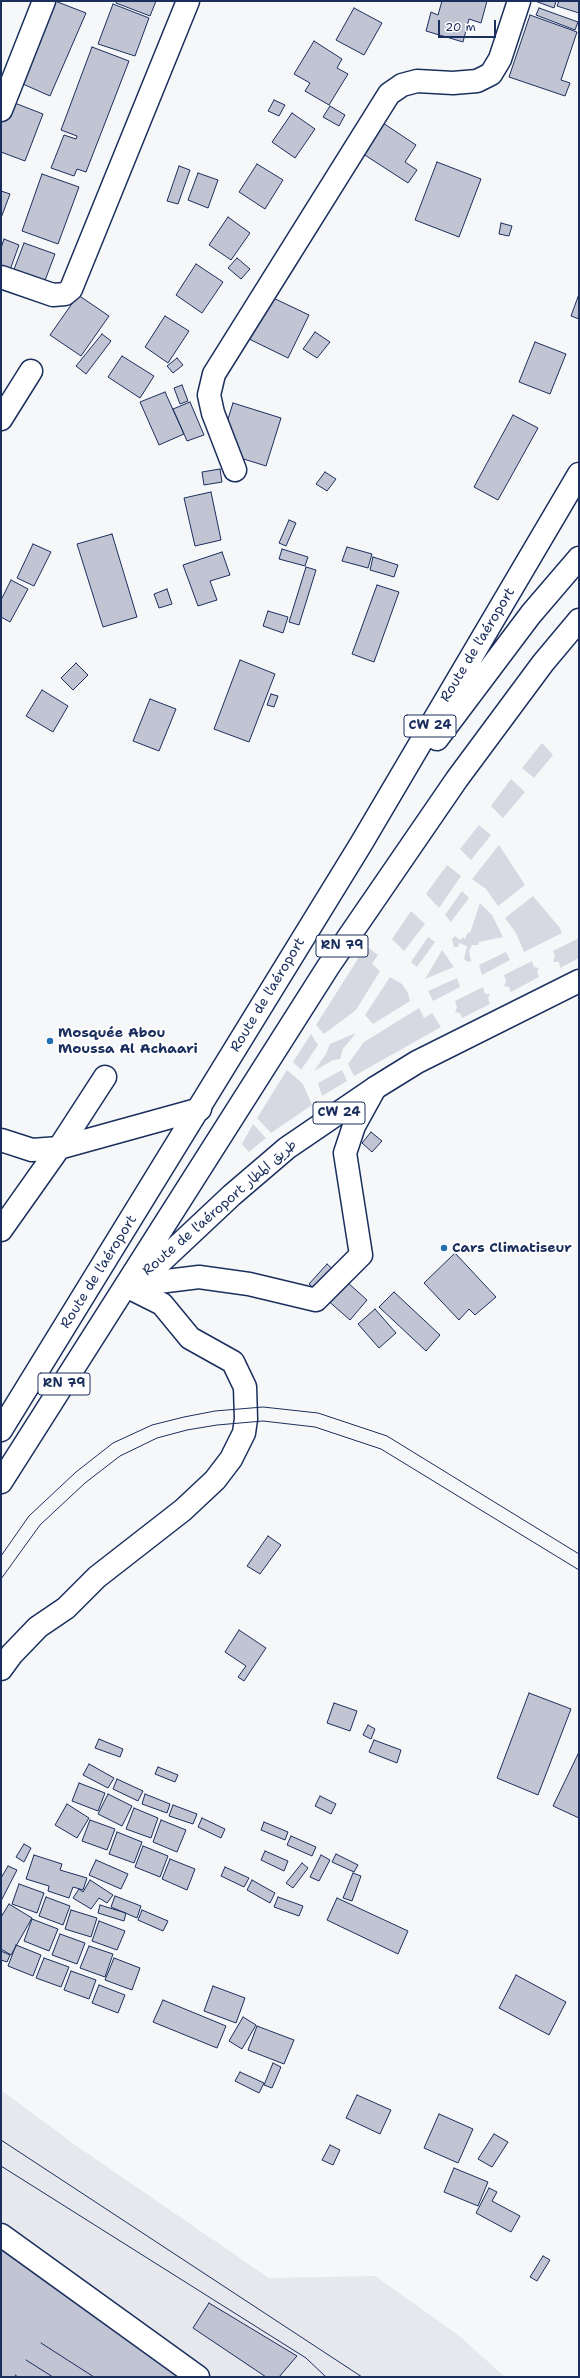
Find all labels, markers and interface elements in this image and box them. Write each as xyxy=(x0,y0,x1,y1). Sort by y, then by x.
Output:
scale bar xyxy=(440,12,498,38)
text: 20 m xyxy=(445,19,476,35)
street label: Route de l'aéroport xyxy=(437,585,519,705)
road number: CW 24 xyxy=(404,715,456,737)
street label: Route de l'aéroport xyxy=(227,935,309,1055)
road number: RN 79 xyxy=(316,935,368,957)
place label: Mosquée Abou Moussa Al Achaari xyxy=(58,1025,198,1058)
marker: Mosquée Abou Moussa Al Achaari xyxy=(45,1036,55,1046)
road number: CW 24 xyxy=(313,1102,365,1124)
street label: Route de l'aéroport طريق المطار xyxy=(139,1136,301,1280)
street label: Route de l'aéroport xyxy=(57,1212,141,1332)
place label: Cars Climatiseur xyxy=(452,1240,572,1256)
marker: Cars Climatiseur xyxy=(439,1243,449,1253)
road number: RN 79 xyxy=(38,1373,90,1395)

